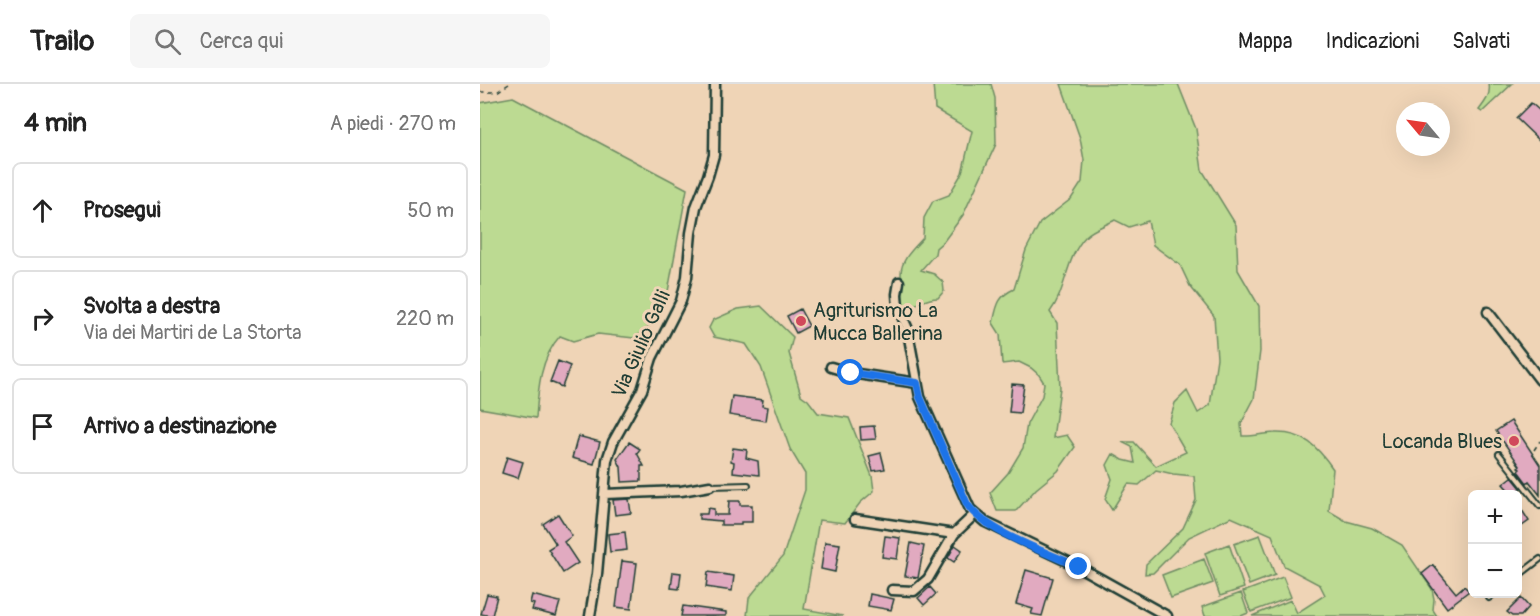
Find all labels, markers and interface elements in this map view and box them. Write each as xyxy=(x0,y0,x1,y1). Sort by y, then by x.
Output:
search box xyxy=(130,14,550,68)
text: Trailo xyxy=(30,24,94,59)
icon: search xyxy=(151,25,184,58)
text: Cerca qui xyxy=(199,27,283,55)
text: Mappa xyxy=(1238,28,1293,55)
text: Indicazioni xyxy=(1326,28,1419,55)
text: Salvati xyxy=(1452,28,1510,55)
north arrow xyxy=(1396,102,1450,156)
text: 4 min xyxy=(24,107,87,139)
text: A piedi · 270 m xyxy=(330,111,456,136)
icon: ahead xyxy=(26,194,59,227)
text: Prosegui xyxy=(83,196,161,224)
text: 50 m xyxy=(407,198,454,223)
street label: Via Giulio Galli xyxy=(606,286,676,402)
text: Svolta a destra xyxy=(83,292,220,320)
place label: Agriturismo La Mucca Ballerina xyxy=(813,298,943,346)
icon: right xyxy=(26,302,59,335)
text: 220 m xyxy=(396,306,454,331)
marker: Agriturismo La Mucca Ballerina xyxy=(794,314,808,328)
text: Via dei Martiri de La Storta xyxy=(83,320,302,345)
route start xyxy=(837,359,863,385)
icon: arrive xyxy=(26,410,59,443)
text: Arrivo a destinazione xyxy=(83,412,276,440)
place label: Locanda Blues xyxy=(1381,429,1502,454)
marker: Locanda Blues xyxy=(1507,434,1521,448)
map controls xyxy=(1468,490,1522,598)
button: + xyxy=(1468,490,1522,544)
button: − xyxy=(1468,544,1522,598)
route end xyxy=(1065,553,1091,579)

